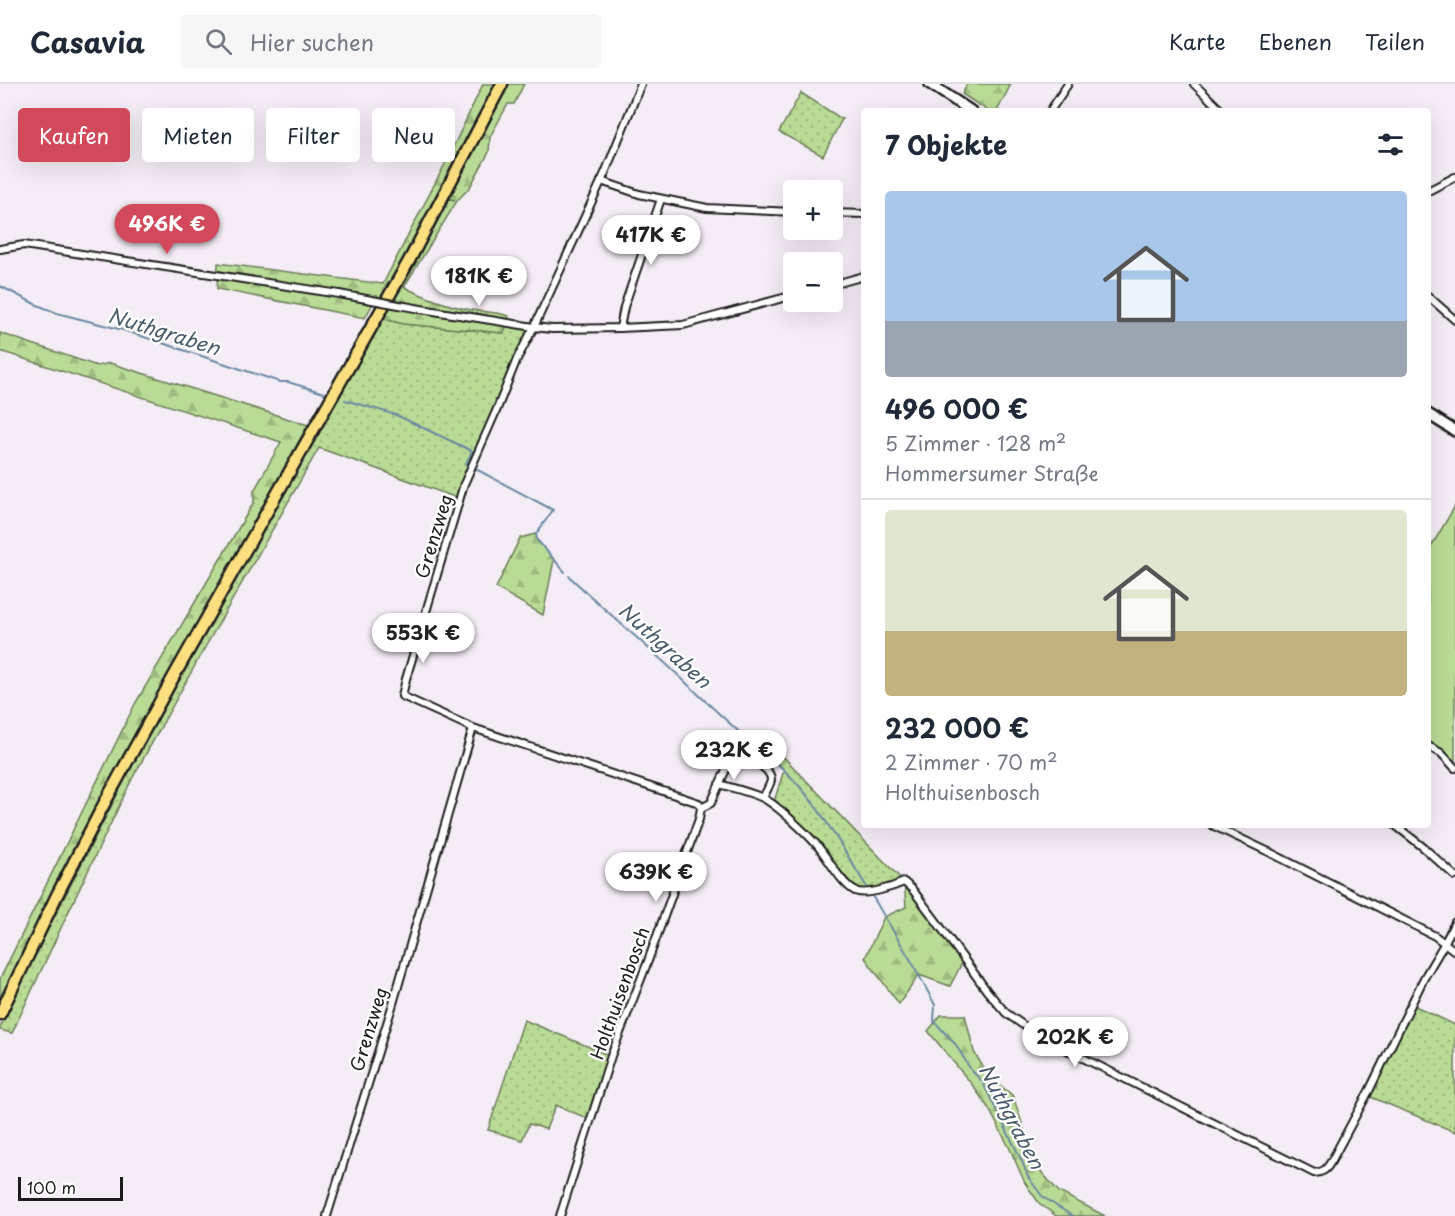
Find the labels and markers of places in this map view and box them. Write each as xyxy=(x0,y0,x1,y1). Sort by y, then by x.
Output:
pin: 496K € xyxy=(118,204,216,255)
pin: 417K € xyxy=(602,215,700,266)
pin: 181K € xyxy=(430,256,528,307)
pin: 553K € xyxy=(374,613,472,664)
pin: 232K € xyxy=(685,730,783,781)
pin: 639K € xyxy=(607,852,705,903)
pin: 202K € xyxy=(1026,1017,1124,1068)

